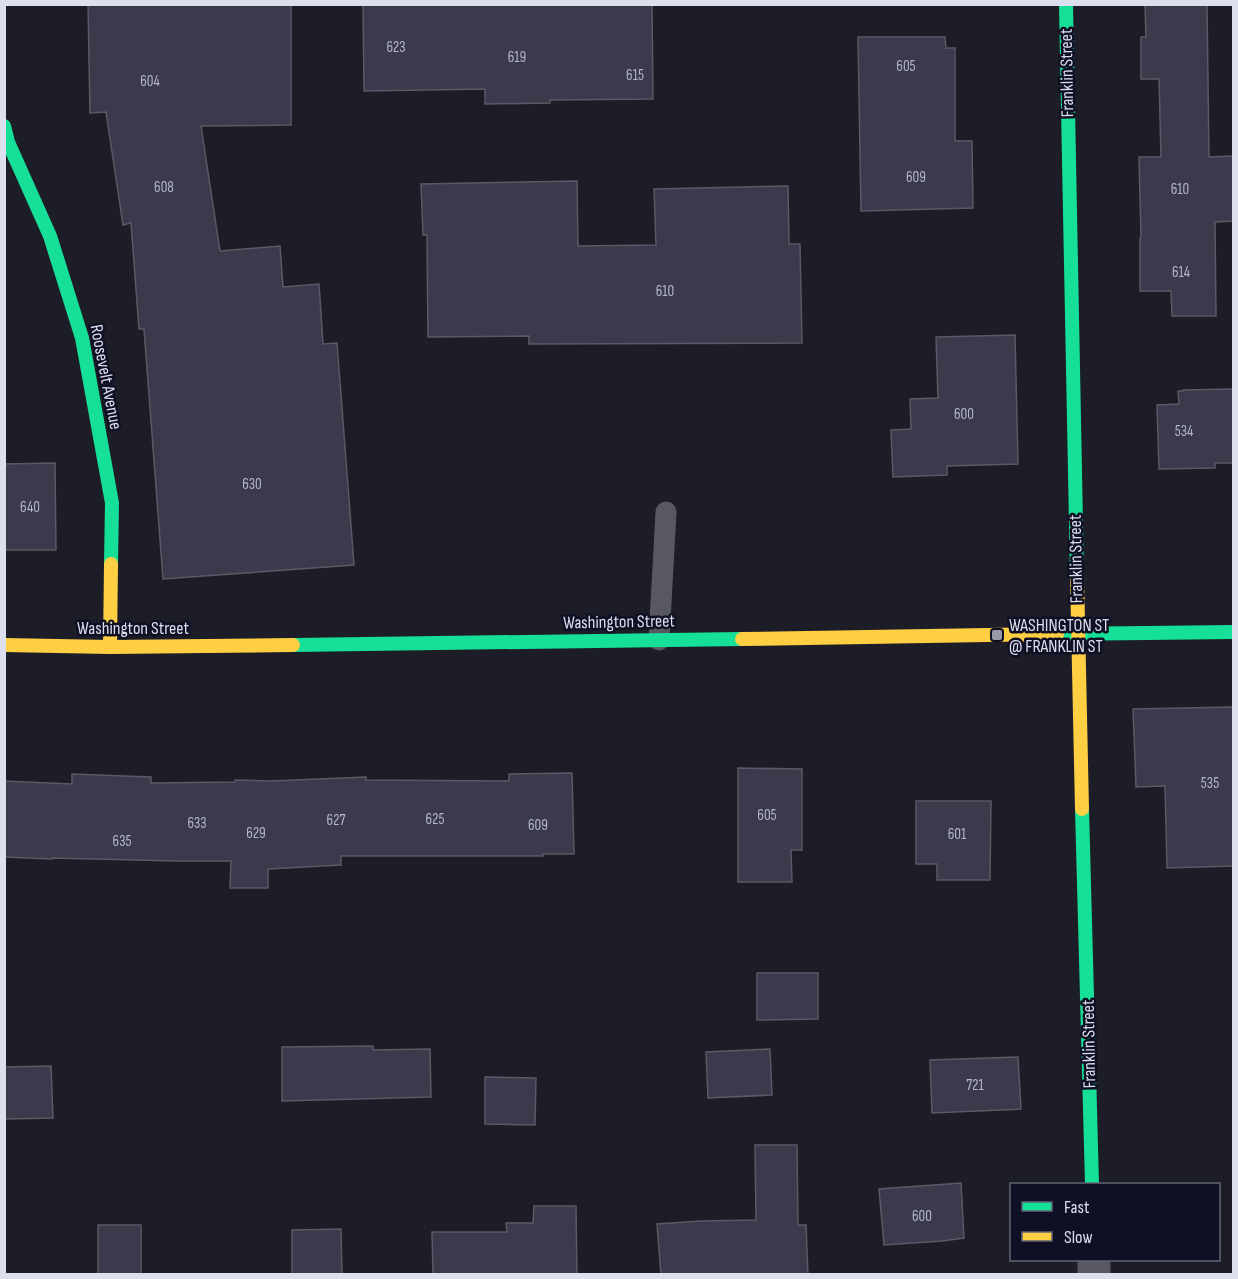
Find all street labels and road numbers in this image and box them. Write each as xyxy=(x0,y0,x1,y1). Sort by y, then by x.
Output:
street label: Franklin Street xyxy=(1056,28,1078,118)
street label: Roosevelt Avenue xyxy=(86,323,126,431)
street label: Franklin Street xyxy=(1065,514,1087,604)
street label: Washington Street xyxy=(563,611,676,633)
street label: Washington Street xyxy=(77,618,189,639)
street label: Franklin Street xyxy=(1078,999,1100,1089)

